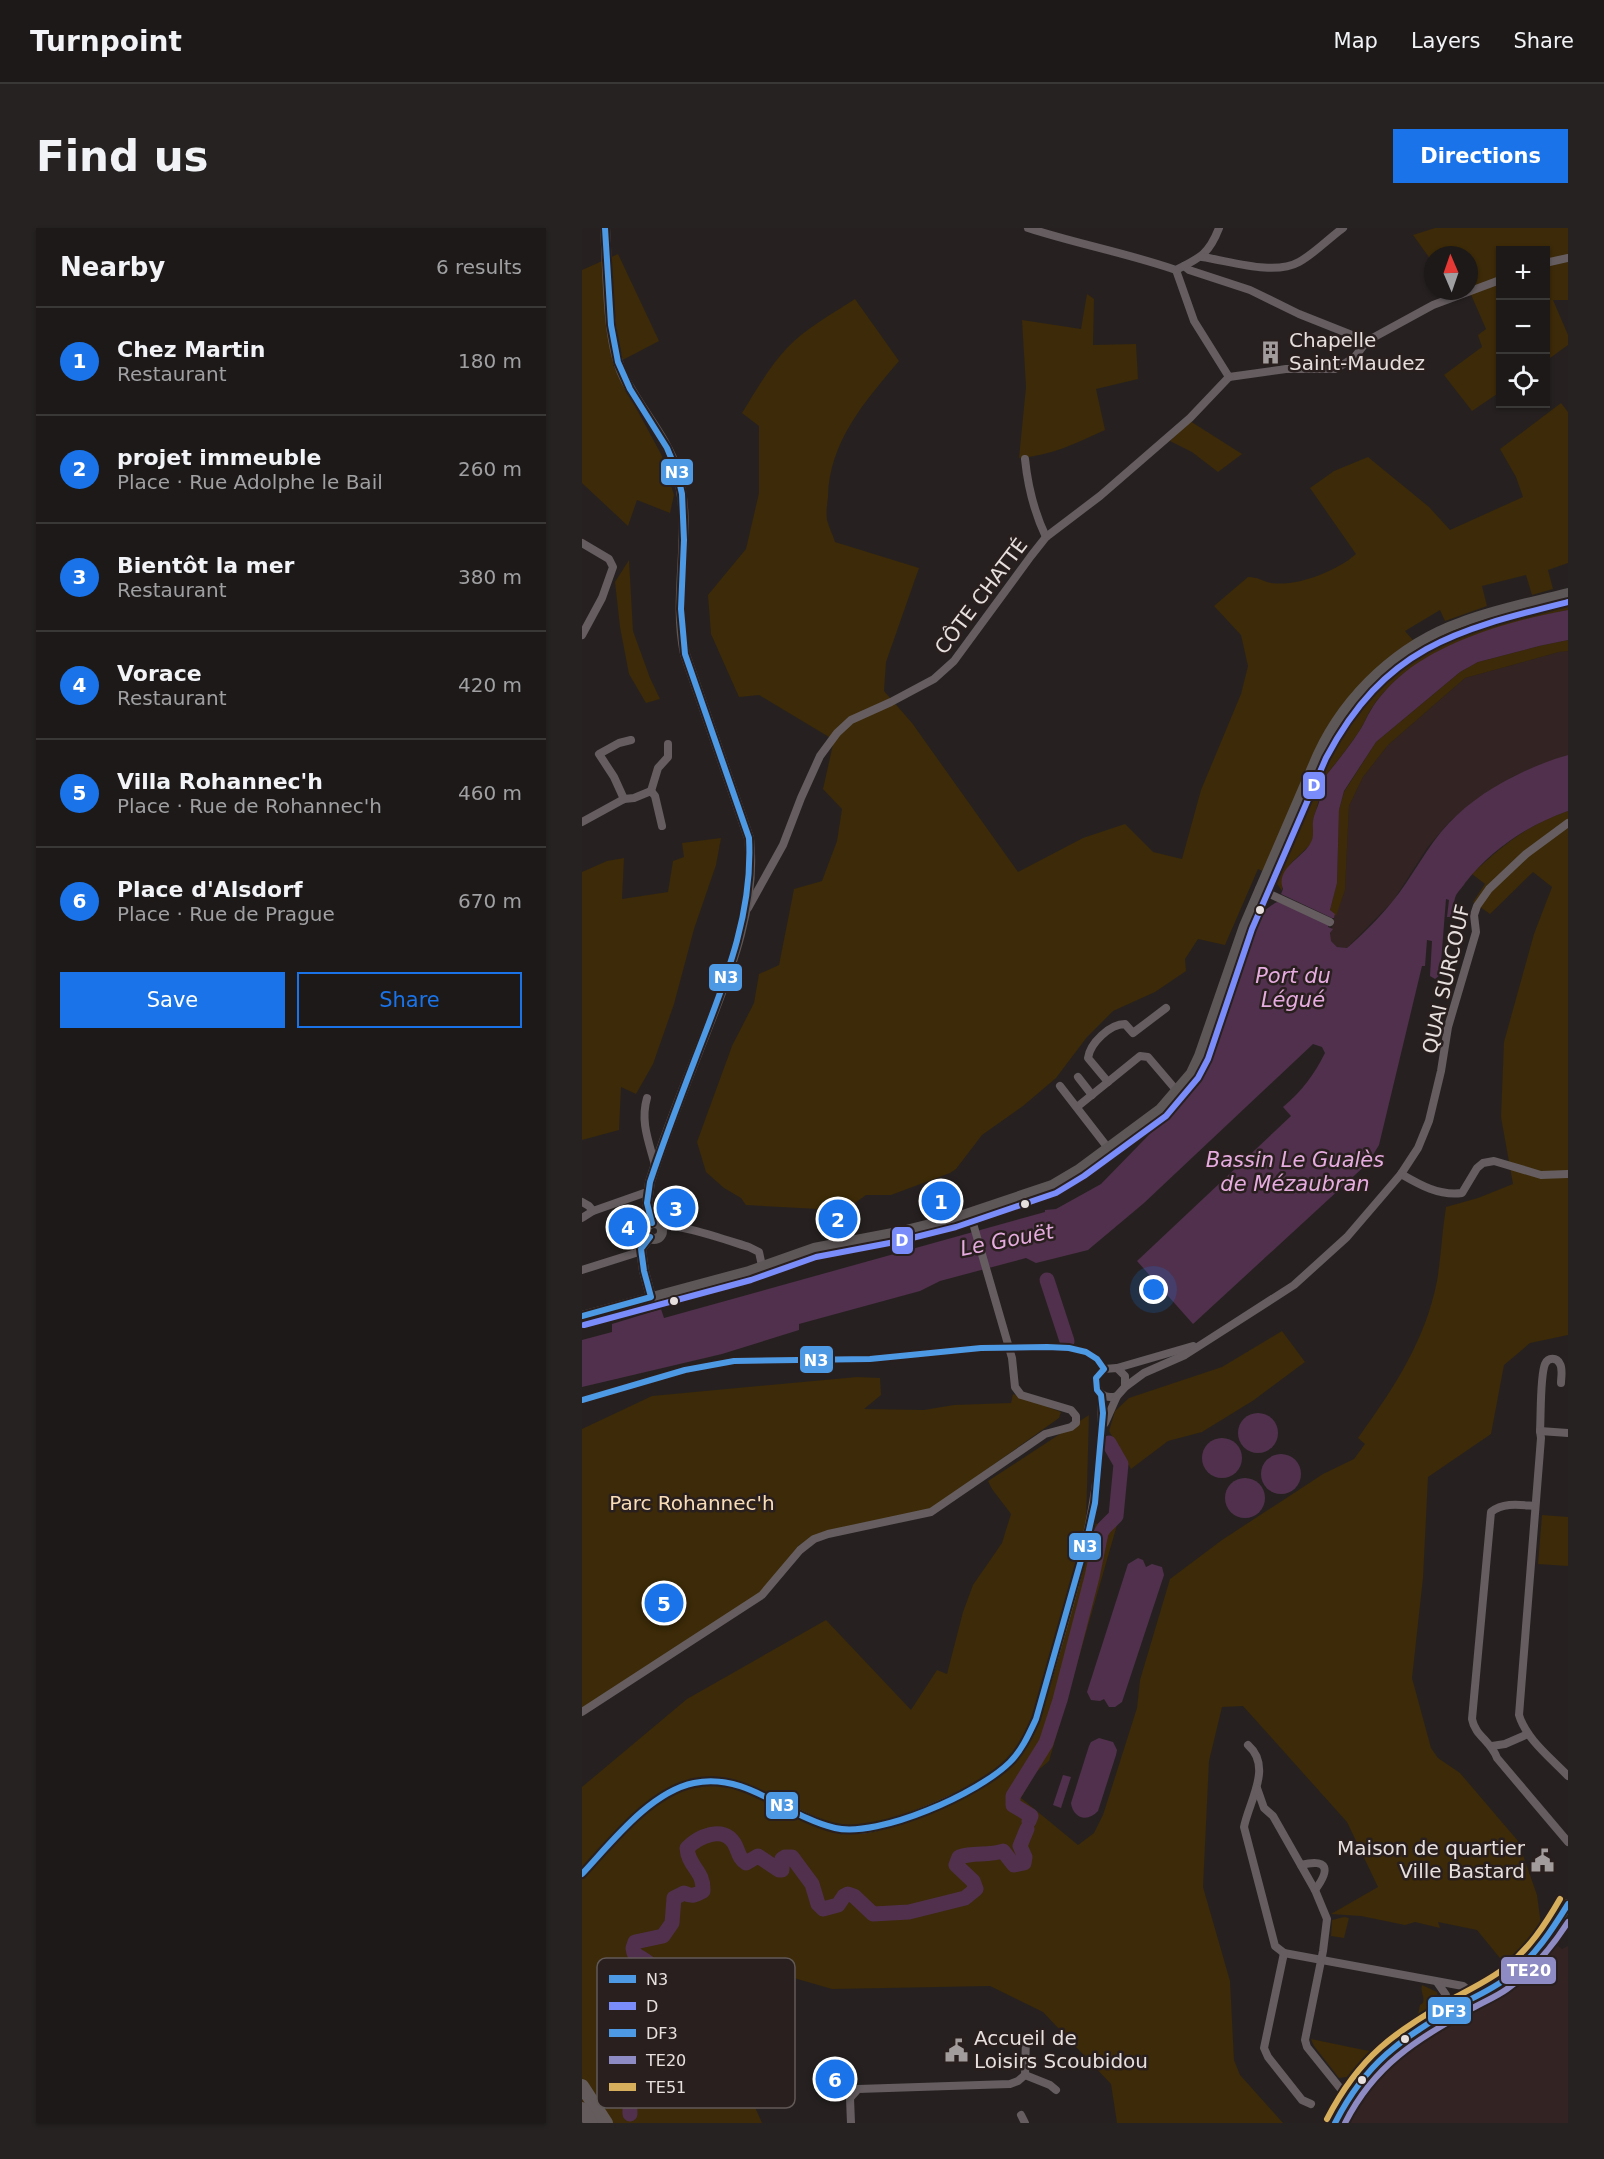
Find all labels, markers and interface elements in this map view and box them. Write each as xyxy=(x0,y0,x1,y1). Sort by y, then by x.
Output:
text: Turnpoint xyxy=(30,25,182,58)
text: Map xyxy=(1334,29,1378,53)
text: Layers xyxy=(1411,29,1480,53)
text: Share xyxy=(1513,29,1574,53)
button: Directions xyxy=(1393,129,1568,183)
text: Find us xyxy=(36,132,209,181)
north arrow xyxy=(1424,246,1478,300)
map controls xyxy=(1496,246,1550,408)
button: + xyxy=(1496,246,1550,300)
text: Nearby xyxy=(60,252,165,282)
text: 6 results xyxy=(436,255,522,279)
button: − xyxy=(1496,300,1550,354)
place label: Chapelle Saint-Maudez xyxy=(1289,328,1425,375)
text: Chez Martin xyxy=(117,337,266,362)
building icon: Chapelle Saint-Maudez xyxy=(1258,339,1284,365)
text: 1 xyxy=(73,349,86,373)
text: 180 m xyxy=(458,349,522,373)
button: locate xyxy=(1496,354,1550,408)
text: Restaurant xyxy=(117,362,227,386)
text: projet immeuble xyxy=(117,445,322,470)
text: 2 xyxy=(73,457,86,481)
text: 260 m xyxy=(458,457,522,481)
line badge: N3 xyxy=(660,458,694,486)
text: N3 xyxy=(665,463,689,482)
text: Place · Rue Adolphe le Bail xyxy=(117,470,383,494)
street label: CÔTE CHATTÉ xyxy=(930,533,1032,659)
text: Bientôt la mer xyxy=(117,553,294,578)
text: 3 xyxy=(73,565,86,589)
text: 380 m xyxy=(458,565,522,589)
text: Restaurant xyxy=(117,578,227,602)
text: Vorace xyxy=(117,661,202,686)
text: 4 xyxy=(73,673,86,697)
text: 420 m xyxy=(458,673,522,697)
text: Restaurant xyxy=(117,686,227,710)
text: Villa Rohannec'h xyxy=(117,769,323,794)
line badge: D xyxy=(1302,771,1326,800)
text: D xyxy=(1307,776,1321,795)
text: 5 xyxy=(73,781,86,805)
text: 460 m xyxy=(458,781,522,805)
text: Place · Rue de Rohannec'h xyxy=(117,794,382,818)
text: Place d'Alsdorf xyxy=(117,877,303,902)
text: 6 xyxy=(73,889,86,913)
text: 670 m xyxy=(458,889,522,913)
text: Place · Rue de Prague xyxy=(117,902,335,926)
street label: QUAI SURCOUF xyxy=(1417,902,1475,1056)
unlabelled marker xyxy=(1254,904,1266,916)
line badge: N3 xyxy=(708,963,743,992)
water label: Port du Légué xyxy=(1255,964,1331,1012)
text: N3 xyxy=(714,968,738,987)
button: Save xyxy=(60,972,285,1028)
button: Share xyxy=(297,972,522,1028)
water label: Bassin Le Gualès de Mézaubran xyxy=(1206,1148,1384,1196)
pin: 1 xyxy=(922,1178,960,1224)
pin: 3 xyxy=(656,1186,695,1230)
pin: 2 xyxy=(818,1196,858,1242)
unlabelled marker xyxy=(1019,1198,1031,1210)
pin: 4 xyxy=(608,1204,648,1250)
water label: Le Gouët xyxy=(958,1219,1057,1261)
line badge: D xyxy=(891,1226,914,1255)
text: D xyxy=(895,1231,909,1250)
your location xyxy=(1139,1275,1168,1304)
unlabelled marker xyxy=(668,1295,680,1307)
line badge: N3 xyxy=(799,1345,834,1374)
text: N3 xyxy=(804,1351,828,1370)
park label: Parc Rohannec'h xyxy=(609,1491,775,1515)
line badge: N3 xyxy=(1068,1532,1102,1561)
text: N3 xyxy=(1073,1537,1097,1556)
pin: 5 xyxy=(644,1580,683,1626)
line badge: N3 xyxy=(765,1791,799,1820)
text: N3 xyxy=(770,1796,794,1815)
place label: Maison de quartier Ville Bastard xyxy=(1337,1836,1526,1883)
public building icon: Maison de quartier Ville Bastard xyxy=(1530,1847,1556,1873)
line badge: TE20 xyxy=(1500,1956,1557,1985)
legend xyxy=(597,1958,795,2108)
text: TE20 xyxy=(1507,1961,1551,1980)
text: N3 xyxy=(646,1970,668,1989)
line badge: DF3 xyxy=(1427,1996,1472,2025)
text: D xyxy=(646,1997,658,2016)
text: DF3 xyxy=(1431,2002,1467,2021)
text: DF3 xyxy=(646,2024,678,2043)
place label: Accueil de Loisirs Scoubidou xyxy=(974,2026,1148,2073)
unlabelled marker xyxy=(1399,2033,1411,2045)
public building icon: Accueil de Loisirs Scoubidou xyxy=(943,2037,969,2063)
text: TE20 xyxy=(645,2051,686,2070)
pin: 6 xyxy=(816,2056,854,2102)
unlabelled marker xyxy=(1356,2074,1368,2086)
text: TE51 xyxy=(645,2078,686,2097)

